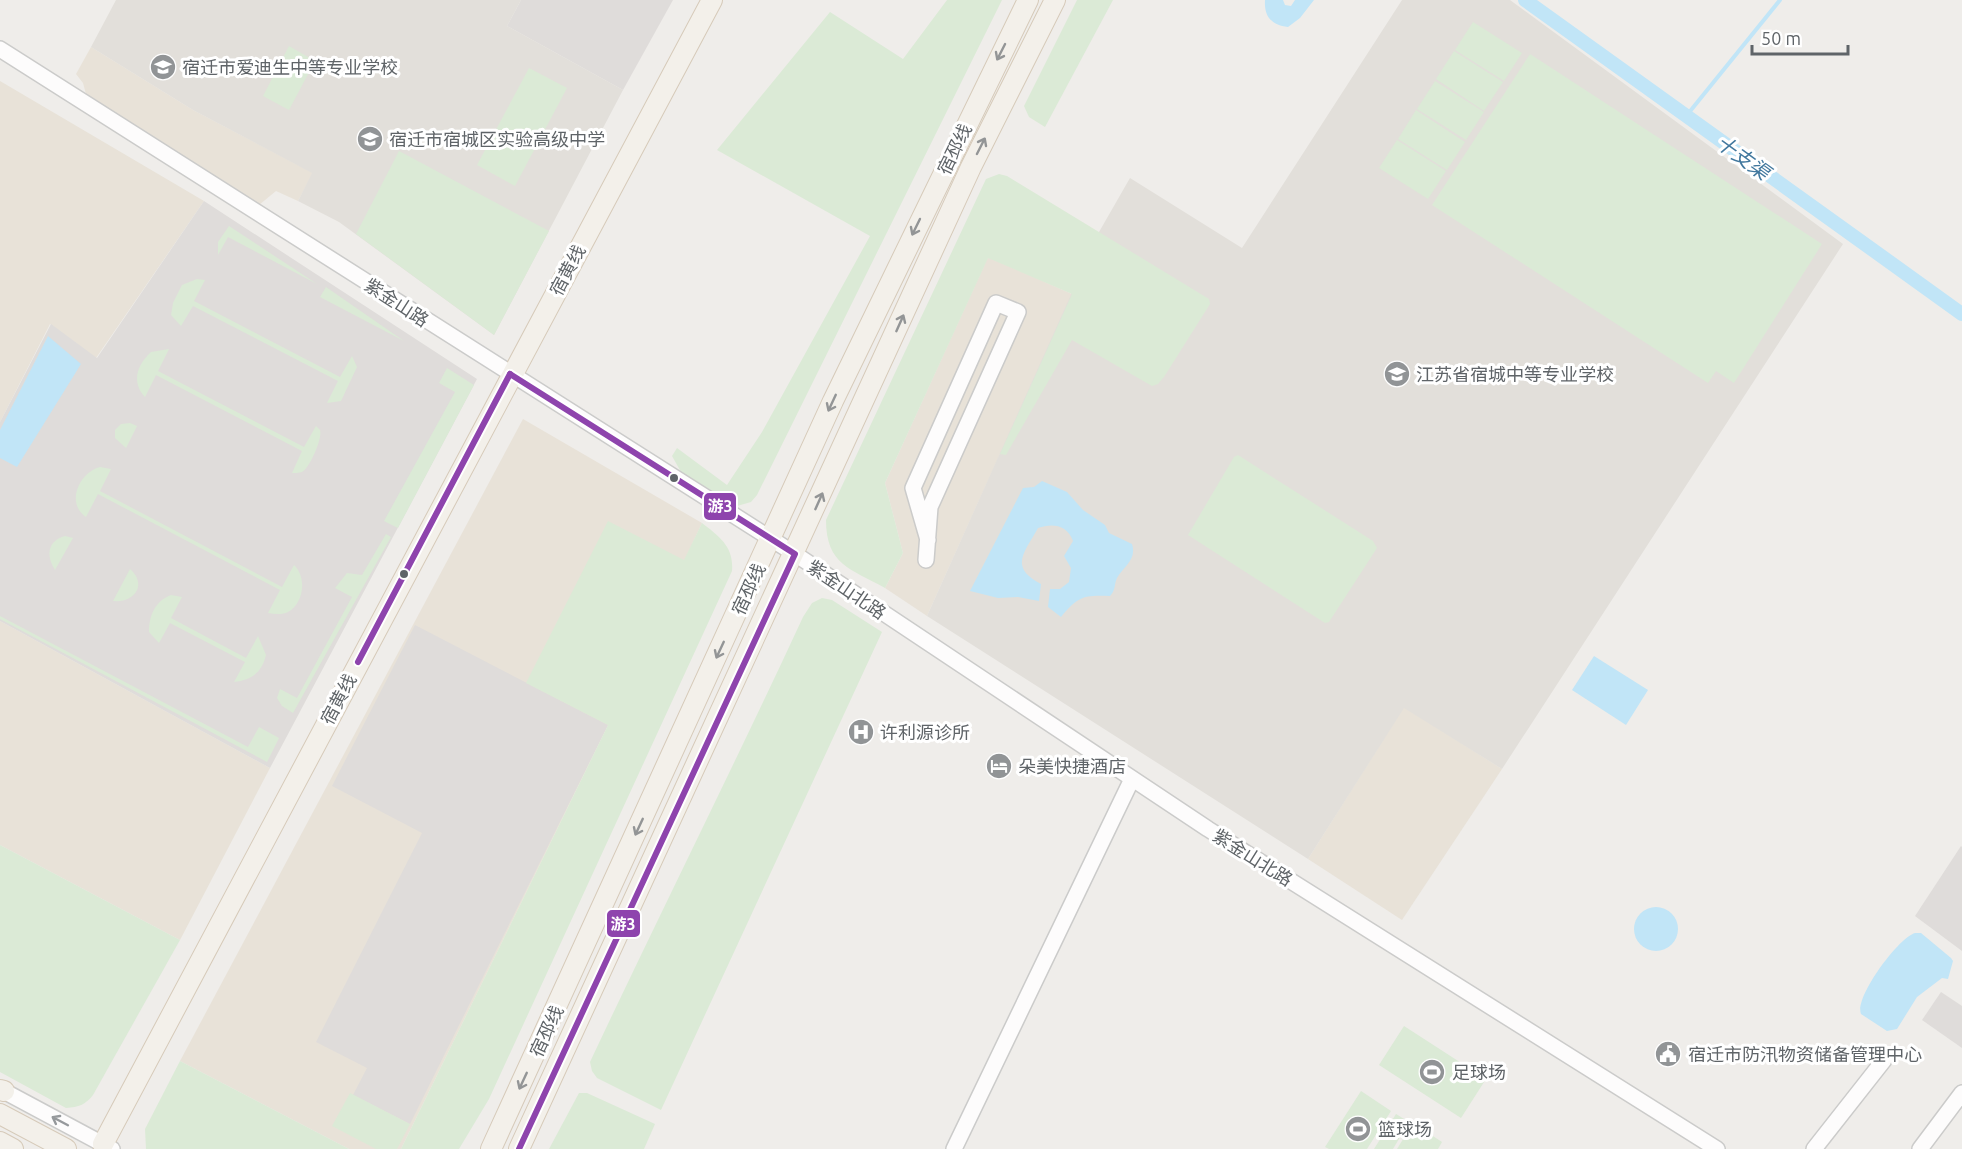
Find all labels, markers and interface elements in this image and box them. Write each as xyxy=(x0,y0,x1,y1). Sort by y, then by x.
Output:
scale bar xyxy=(1752,18,1848,56)
text: 50 m xyxy=(1761,28,1801,48)
one-way arrow xyxy=(995,43,1007,61)
school or university icon: 宿迁市爱迪生中等专业学校 xyxy=(148,52,178,82)
place label: 宿迁市爱迪生中等专业学校 xyxy=(182,57,398,77)
street label: 宿邳线 xyxy=(933,120,975,178)
school or university icon: 宿迁市宿城区实验高级中学 xyxy=(355,124,385,154)
place label: 宿迁市宿城区实验高级中学 xyxy=(389,129,605,149)
water label: 十支渠 xyxy=(1712,130,1776,186)
one-way arrow xyxy=(976,137,988,155)
one-way arrow xyxy=(910,218,921,236)
street label: 宿黄线 xyxy=(545,241,589,299)
street label: 紫金山路 xyxy=(361,274,433,330)
one-way arrow xyxy=(894,315,906,333)
school or university icon: 江苏省宿城中等专业学校 xyxy=(1382,359,1412,389)
place label: 江苏省宿城中等专业学校 xyxy=(1416,364,1614,384)
one-way arrow xyxy=(825,394,837,412)
unlabelled marker xyxy=(668,472,680,484)
line badge: 游3 xyxy=(703,492,737,521)
one-way arrow xyxy=(814,492,825,510)
text: 游3 xyxy=(707,497,733,515)
street label: 紫金山北路 xyxy=(804,556,890,622)
street label: 宿邳线 xyxy=(728,560,768,618)
unlabelled marker xyxy=(398,568,410,580)
one-way arrow xyxy=(714,641,726,659)
street label: 宿黄线 xyxy=(316,670,360,728)
hospital icon: 许利源诊所 xyxy=(846,717,876,747)
place label: 许利源诊所 xyxy=(880,722,970,742)
hotel icon: 朵美快捷酒店 xyxy=(984,751,1014,781)
place label: 朵美快捷酒店 xyxy=(1018,756,1126,776)
one-way arrow xyxy=(633,818,644,836)
street label: 紫金山北路 xyxy=(1210,825,1296,889)
line badge: 游3 xyxy=(606,909,641,938)
text: 游3 xyxy=(610,915,636,933)
street label: 宿邳线 xyxy=(526,1002,566,1060)
public building icon: 宿迁市防汛物资储备管理中心 xyxy=(1653,1039,1683,1069)
place label: 宿迁市防汛物资储备管理中心 xyxy=(1688,1044,1922,1064)
sports icon: 足球场 xyxy=(1417,1057,1447,1087)
place label: 足球场 xyxy=(1452,1062,1506,1082)
one-way arrow xyxy=(516,1072,527,1090)
sports icon: 篮球场 xyxy=(1343,1114,1373,1144)
one-way arrow xyxy=(52,1115,69,1127)
place label: 篮球场 xyxy=(1378,1119,1432,1139)

